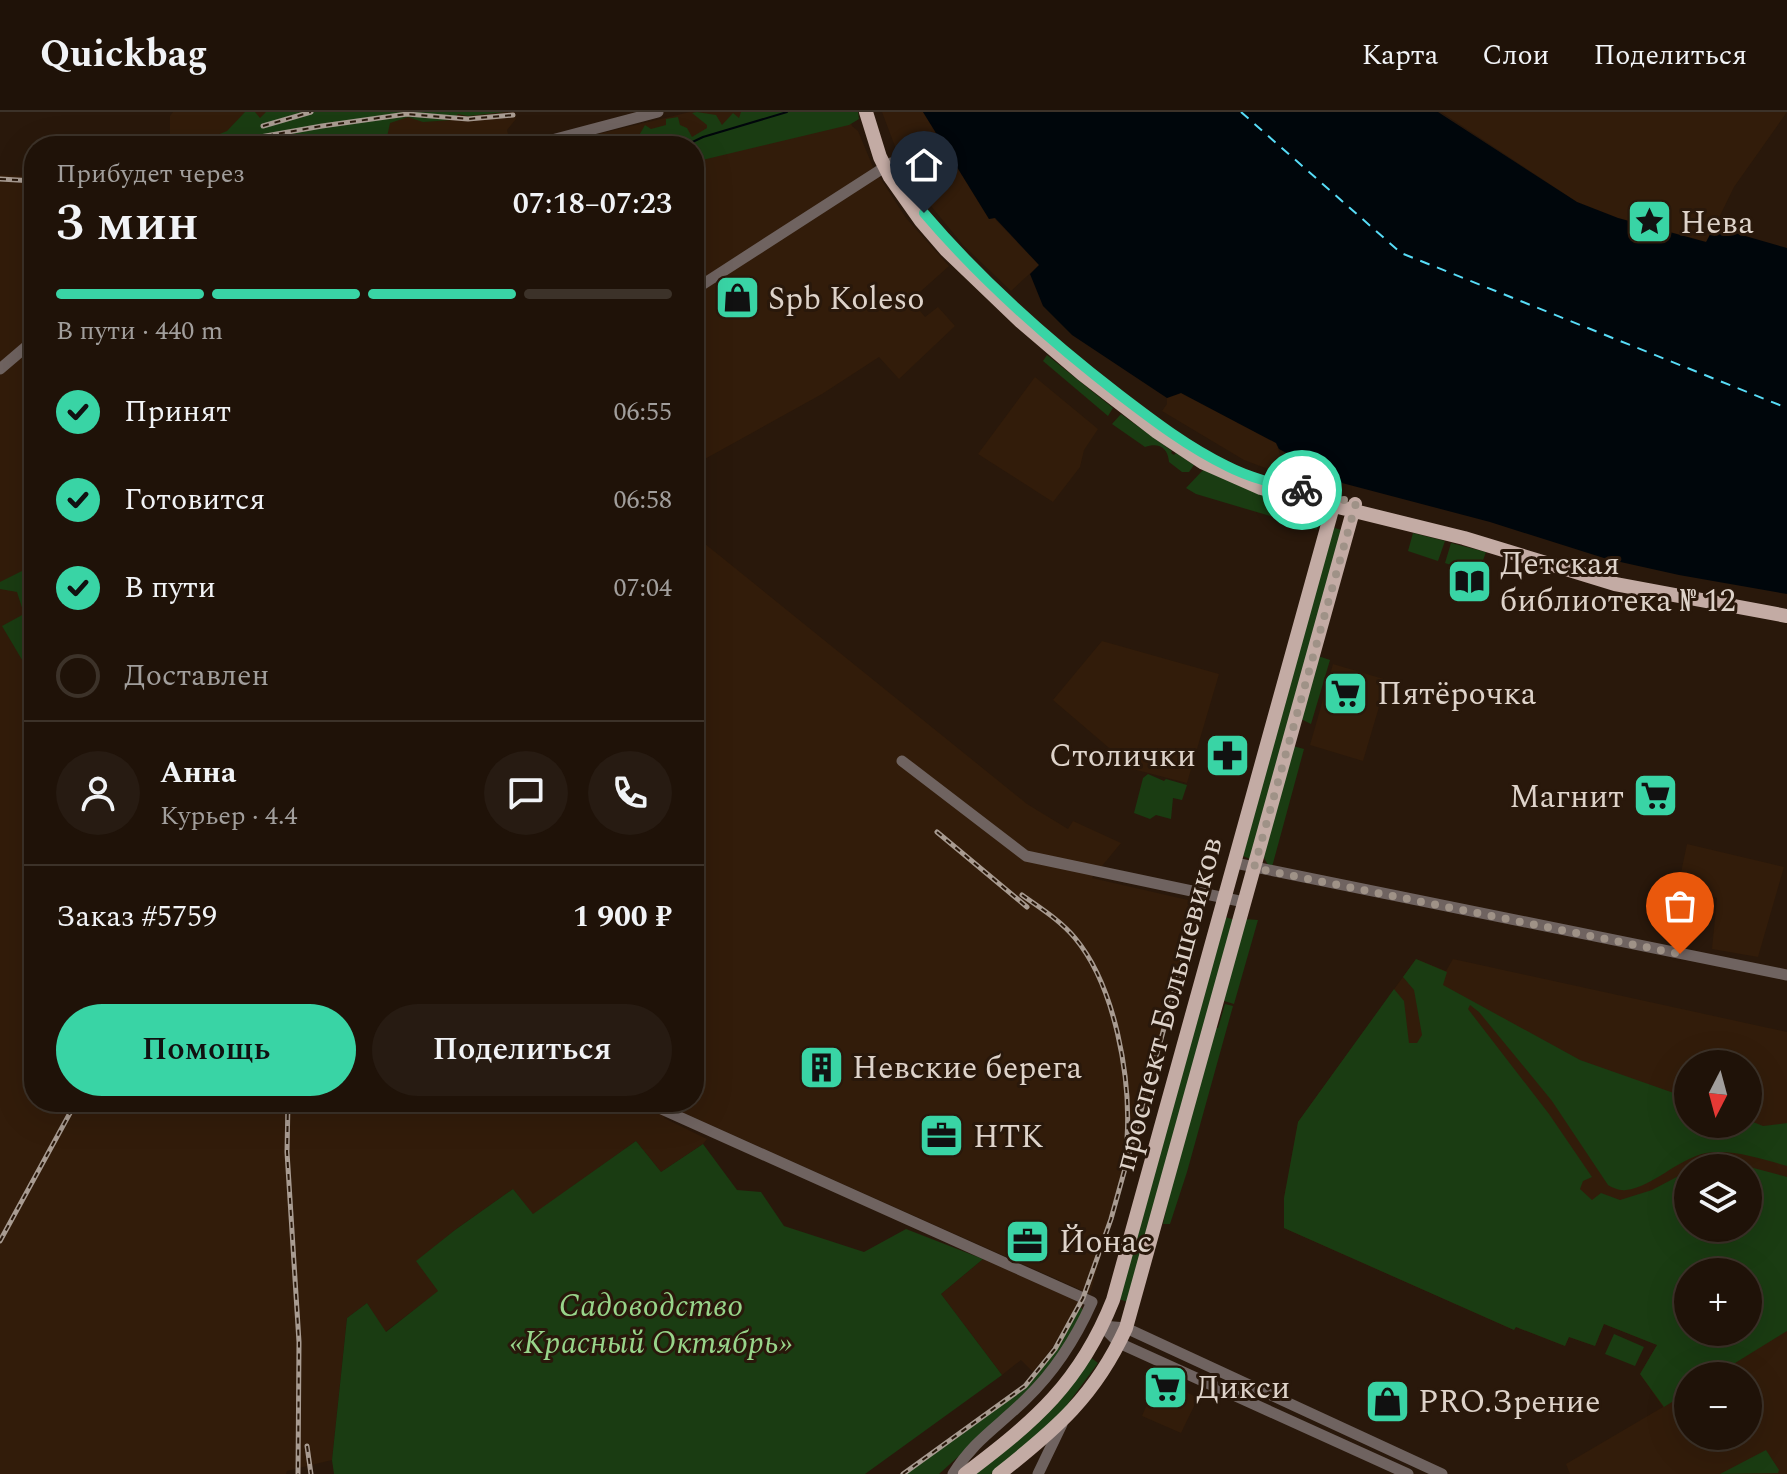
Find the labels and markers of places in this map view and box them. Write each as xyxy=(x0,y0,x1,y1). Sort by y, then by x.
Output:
pin xyxy=(890,131,958,213)
place icon: Нева xyxy=(1625,198,1673,246)
place label: Нева xyxy=(1680,199,1754,248)
shop icon: Spb Koleso xyxy=(713,274,761,322)
place label: Spb Koleso xyxy=(768,275,925,324)
place label: Детская библиотека № 12 xyxy=(1500,540,1736,626)
library icon: Детская библиотека № 12 xyxy=(1445,557,1493,605)
supermarket icon: Пятёрочка xyxy=(1322,669,1370,717)
place label: Пятёрочка xyxy=(1377,670,1537,719)
pharmacy icon: Столички xyxy=(1203,731,1251,779)
place label: Столички xyxy=(1049,732,1196,781)
supermarket icon: Магнит xyxy=(1631,772,1679,820)
place label: Магнит xyxy=(1509,773,1624,822)
pin xyxy=(1646,872,1714,954)
building icon: Невские берега xyxy=(797,1043,845,1091)
place label: Невские берега xyxy=(852,1044,1083,1093)
office icon: НТК xyxy=(918,1112,966,1160)
place label: НТК xyxy=(973,1113,1044,1162)
office icon: Йонас xyxy=(1004,1217,1052,1265)
place label: Йонас xyxy=(1059,1218,1152,1267)
supermarket icon: Дикси xyxy=(1141,1363,1189,1411)
place label: Дикси xyxy=(1196,1364,1290,1413)
shop icon: PRO.Зрение xyxy=(1363,1377,1411,1425)
place label: PRO.Зрение xyxy=(1418,1378,1600,1427)

